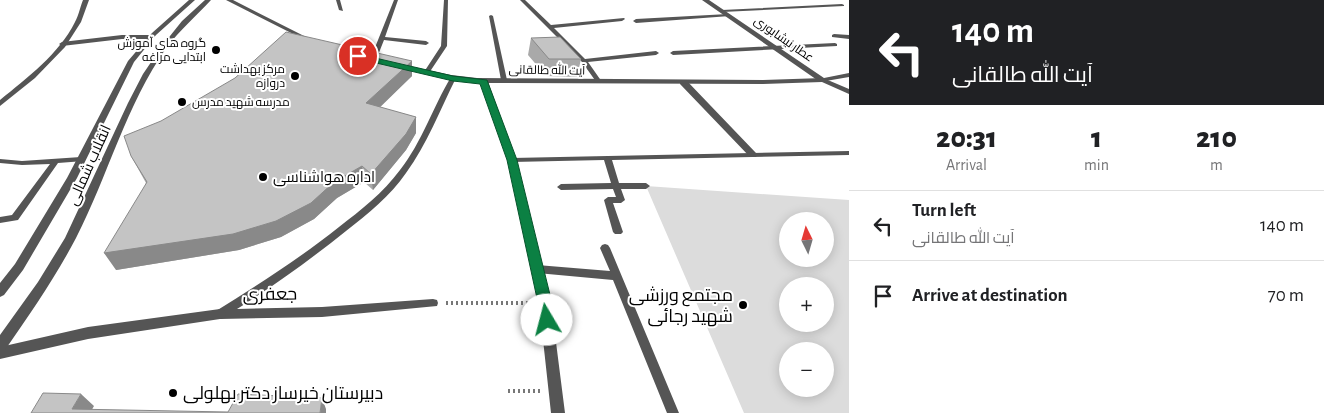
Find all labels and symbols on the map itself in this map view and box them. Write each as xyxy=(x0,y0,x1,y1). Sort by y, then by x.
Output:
street label: عطار نیشابوری xyxy=(752,14,816,65)
pin xyxy=(337,35,379,77)
place label: گروه های آموزش ابتدایی مراغه xyxy=(117,36,206,64)
marker: گروه های آموزش ابتدایی مراغه xyxy=(210,44,222,56)
street label: آیت الله طالقانی xyxy=(508,61,586,78)
place label: مرکز بهداشت دروازه xyxy=(220,63,285,90)
marker: مرکز بهداشت دروازه xyxy=(289,70,301,82)
marker: مدرسه شهید مدرس xyxy=(176,96,188,108)
place label: مدرسه شهید مدرس xyxy=(192,96,290,109)
street label: انقلاب شمالی xyxy=(64,122,116,209)
place label: اداره هواشناسی xyxy=(273,169,375,187)
marker: اداره هواشناسی xyxy=(257,171,269,183)
north arrow xyxy=(779,212,834,268)
street label: جعفری xyxy=(243,286,297,305)
place label: مجتمع ورزشی شهید رجائی xyxy=(629,286,733,327)
position arrow xyxy=(520,293,572,345)
marker: مجتمع ورزشی شهید رجائی xyxy=(737,299,749,311)
place label: دبیرستان خیرساز دکتر بهلولی xyxy=(183,385,383,404)
marker: دبیرستان خیرساز دکتر بهلولی xyxy=(167,387,179,399)

